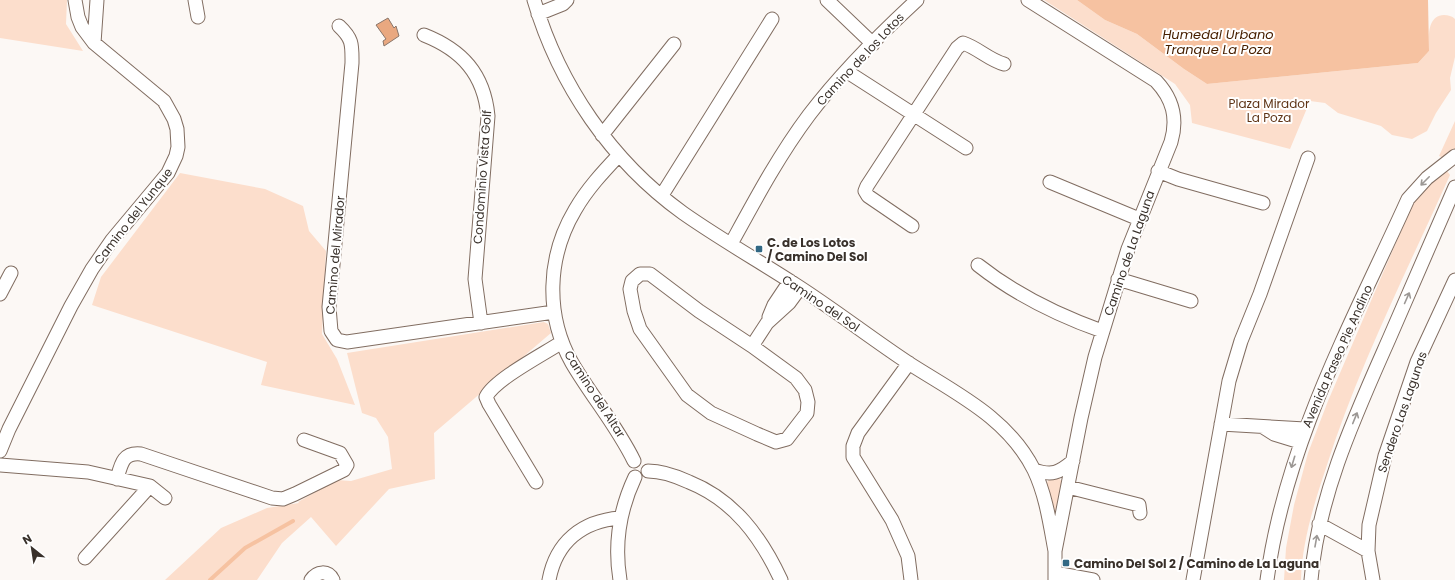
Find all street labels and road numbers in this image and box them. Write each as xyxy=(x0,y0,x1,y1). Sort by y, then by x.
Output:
street label: Camino de los Lotos xyxy=(812,9,908,109)
street label: Condominio Vista Golf xyxy=(469,109,495,245)
street label: Camino del Yunque xyxy=(90,164,176,268)
street label: Camino de La Laguna xyxy=(1100,188,1158,318)
street label: Camino del Mirador xyxy=(321,194,349,315)
street label: Camino del Sol xyxy=(779,271,863,335)
street label: Avenida Paseo Pie Andino xyxy=(1298,282,1376,430)
street label: Camino del Altar xyxy=(560,347,630,441)
street label: Sendero Las Lagunas xyxy=(1373,349,1431,475)

